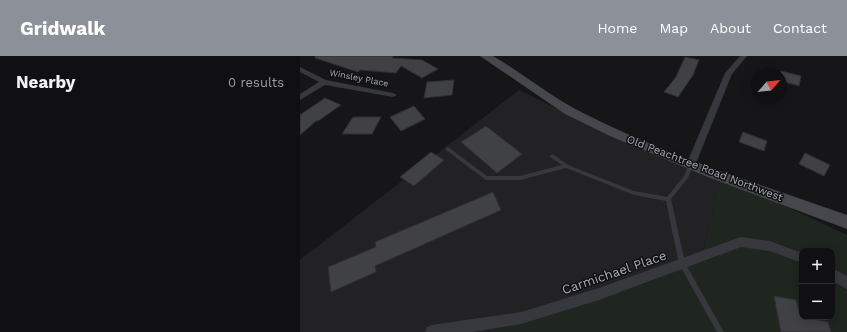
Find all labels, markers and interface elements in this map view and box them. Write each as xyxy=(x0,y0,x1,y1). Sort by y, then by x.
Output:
text: Gridwalk xyxy=(20,17,105,40)
text: Home xyxy=(597,20,637,36)
text: Map xyxy=(659,20,688,36)
text: About xyxy=(710,20,751,36)
text: Contact xyxy=(773,20,827,36)
street label: Winsley Place xyxy=(329,67,389,89)
north arrow xyxy=(751,68,787,104)
text: Nearby xyxy=(16,72,75,92)
text: 0 results xyxy=(228,75,284,90)
street label: Old Peachtree Road Northwest xyxy=(625,133,785,204)
street label: Carmichael Place xyxy=(560,248,668,297)
map controls xyxy=(799,248,835,320)
button: + xyxy=(799,248,835,284)
button: − xyxy=(799,284,835,320)

